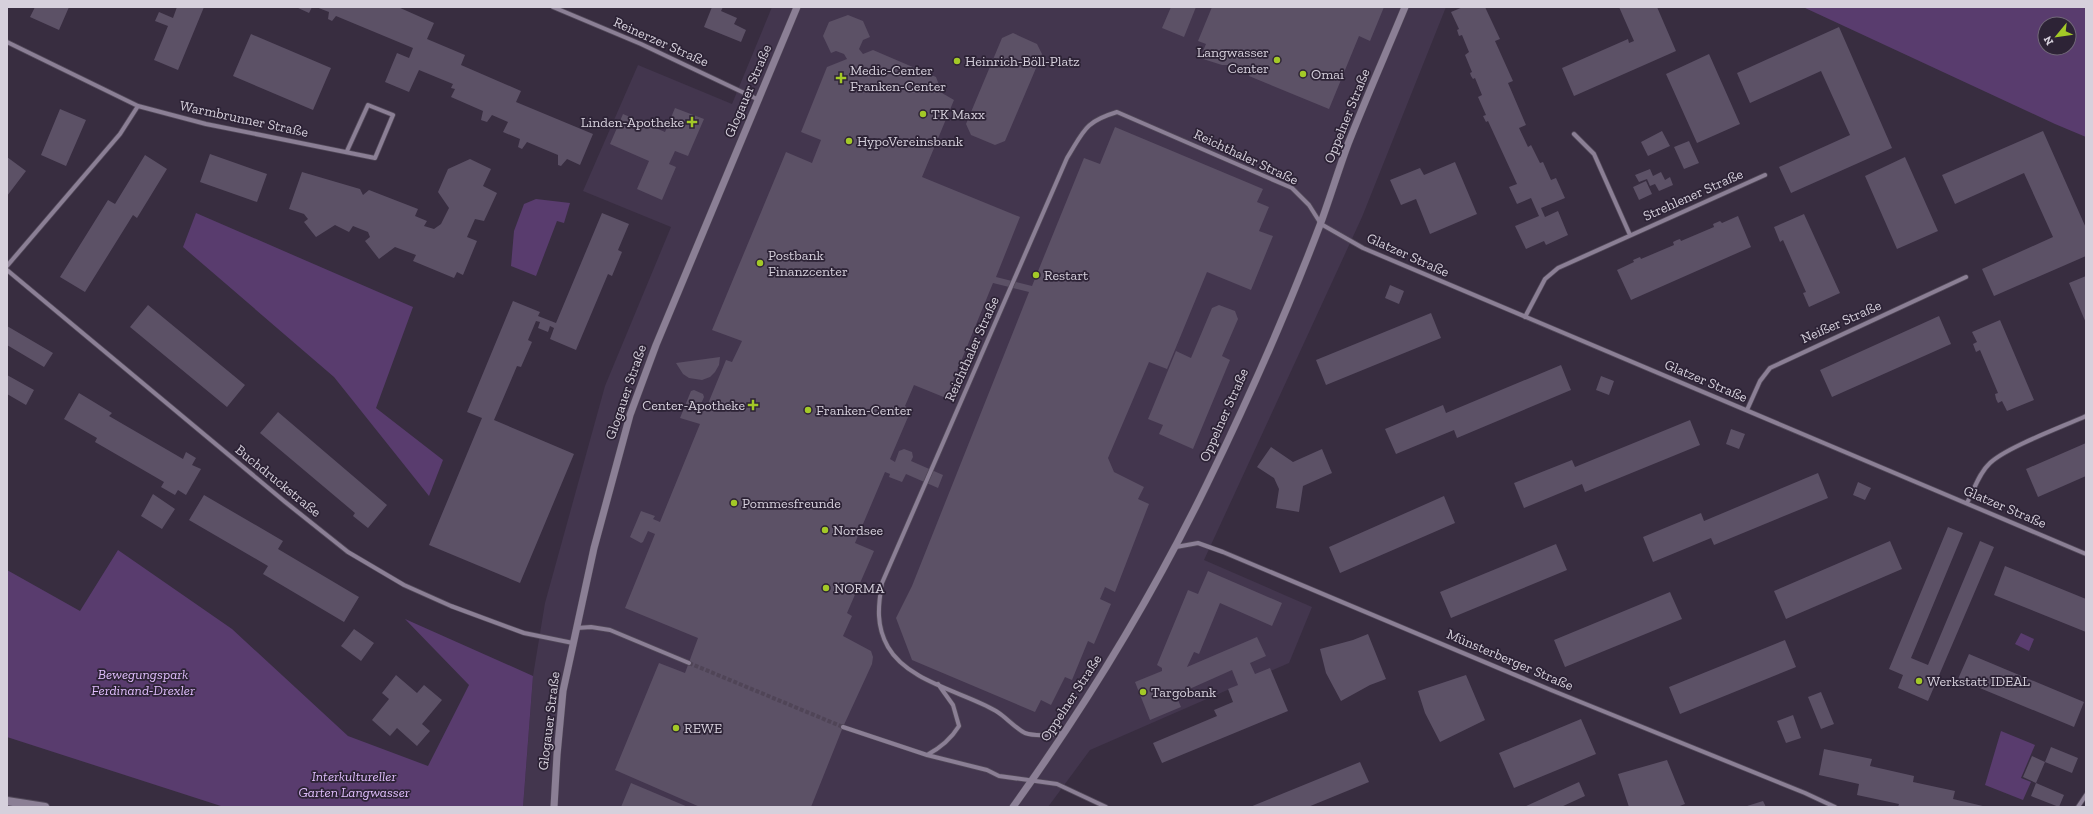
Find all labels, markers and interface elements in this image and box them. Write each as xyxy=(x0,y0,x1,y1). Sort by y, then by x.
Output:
street label: Reinerzer Straße xyxy=(611,13,712,71)
north arrow xyxy=(2037,16,2077,56)
text: N xyxy=(2041,33,2056,47)
street label: Glogauer Straße xyxy=(721,42,775,140)
place label: Langwasser Center xyxy=(1197,44,1269,77)
place label: Heinrich-Böll-Platz xyxy=(965,53,1080,70)
marker: Langwasser Center xyxy=(1272,55,1282,65)
marker: Heinrich-Böll-Platz xyxy=(952,56,962,66)
place label: Medic-Center Franken-Center xyxy=(850,62,946,95)
place label: Omai xyxy=(1311,66,1344,83)
street label: Oppelner Straße xyxy=(1320,66,1374,166)
marker: Omai xyxy=(1298,69,1308,79)
marker: Medic-Center Franken-Center xyxy=(835,72,847,84)
street label: Warmbrunner Straße xyxy=(178,97,310,141)
place label: TK Maxx xyxy=(931,106,985,123)
marker: TK Maxx xyxy=(918,109,928,119)
place label: Linden-Apotheke xyxy=(581,114,684,131)
marker: Linden-Apotheke xyxy=(687,117,697,127)
street label: Reichthaler Straße xyxy=(1191,125,1301,189)
place label: HypoVereinsbank xyxy=(857,133,964,150)
marker: HypoVereinsbank xyxy=(844,136,854,146)
street label: Strehlener Straße xyxy=(1640,165,1746,225)
street label: Glatzer Straße xyxy=(1364,229,1452,281)
place label: Postbank Finanzcenter xyxy=(768,247,848,280)
marker: Postbank Finanzcenter xyxy=(755,258,765,268)
place label: Restart xyxy=(1044,267,1089,284)
marker: Restart xyxy=(1031,270,1041,280)
street label: Reichthaler Straße xyxy=(941,293,1003,404)
street label: Neißer Straße xyxy=(1798,297,1884,347)
street label: Glogauer Straße xyxy=(602,342,650,442)
street label: Glatzer Straße xyxy=(1662,356,1750,406)
street label: Oppelner Straße xyxy=(1196,365,1252,464)
place label: Center-Apotheke xyxy=(642,397,745,414)
marker: Center-Apotheke xyxy=(748,400,758,410)
place label: Franken-Center xyxy=(816,402,912,419)
marker: Franken-Center xyxy=(803,405,813,415)
street label: Buchdruckstraße xyxy=(232,441,325,521)
street label: Glatzer Straße xyxy=(1961,482,2049,532)
place label: Pommesfreunde xyxy=(742,495,841,512)
marker: Pommesfreunde xyxy=(729,498,739,508)
place label: Nordsee xyxy=(833,522,883,539)
marker: Nordsee xyxy=(820,525,830,535)
place label: NORMA xyxy=(834,580,885,597)
marker: NORMA xyxy=(821,583,831,593)
street label: Münsterberger Straße xyxy=(1444,626,1576,695)
street label: Oppelner Straße xyxy=(1037,651,1106,745)
park label: Bewegungspark Ferdinand-Drexler xyxy=(91,666,195,699)
street label: Glogauer Straße xyxy=(535,670,564,771)
place label: Werkstatt IDEAL xyxy=(1927,673,2030,690)
marker: Werkstatt IDEAL xyxy=(1914,676,1924,686)
place label: Targobank xyxy=(1151,684,1217,701)
marker: Targobank xyxy=(1138,687,1148,697)
place label: REWE xyxy=(684,720,722,737)
marker: REWE xyxy=(671,723,681,733)
park label: Interkultureller Garten Langwasser xyxy=(298,768,410,801)

